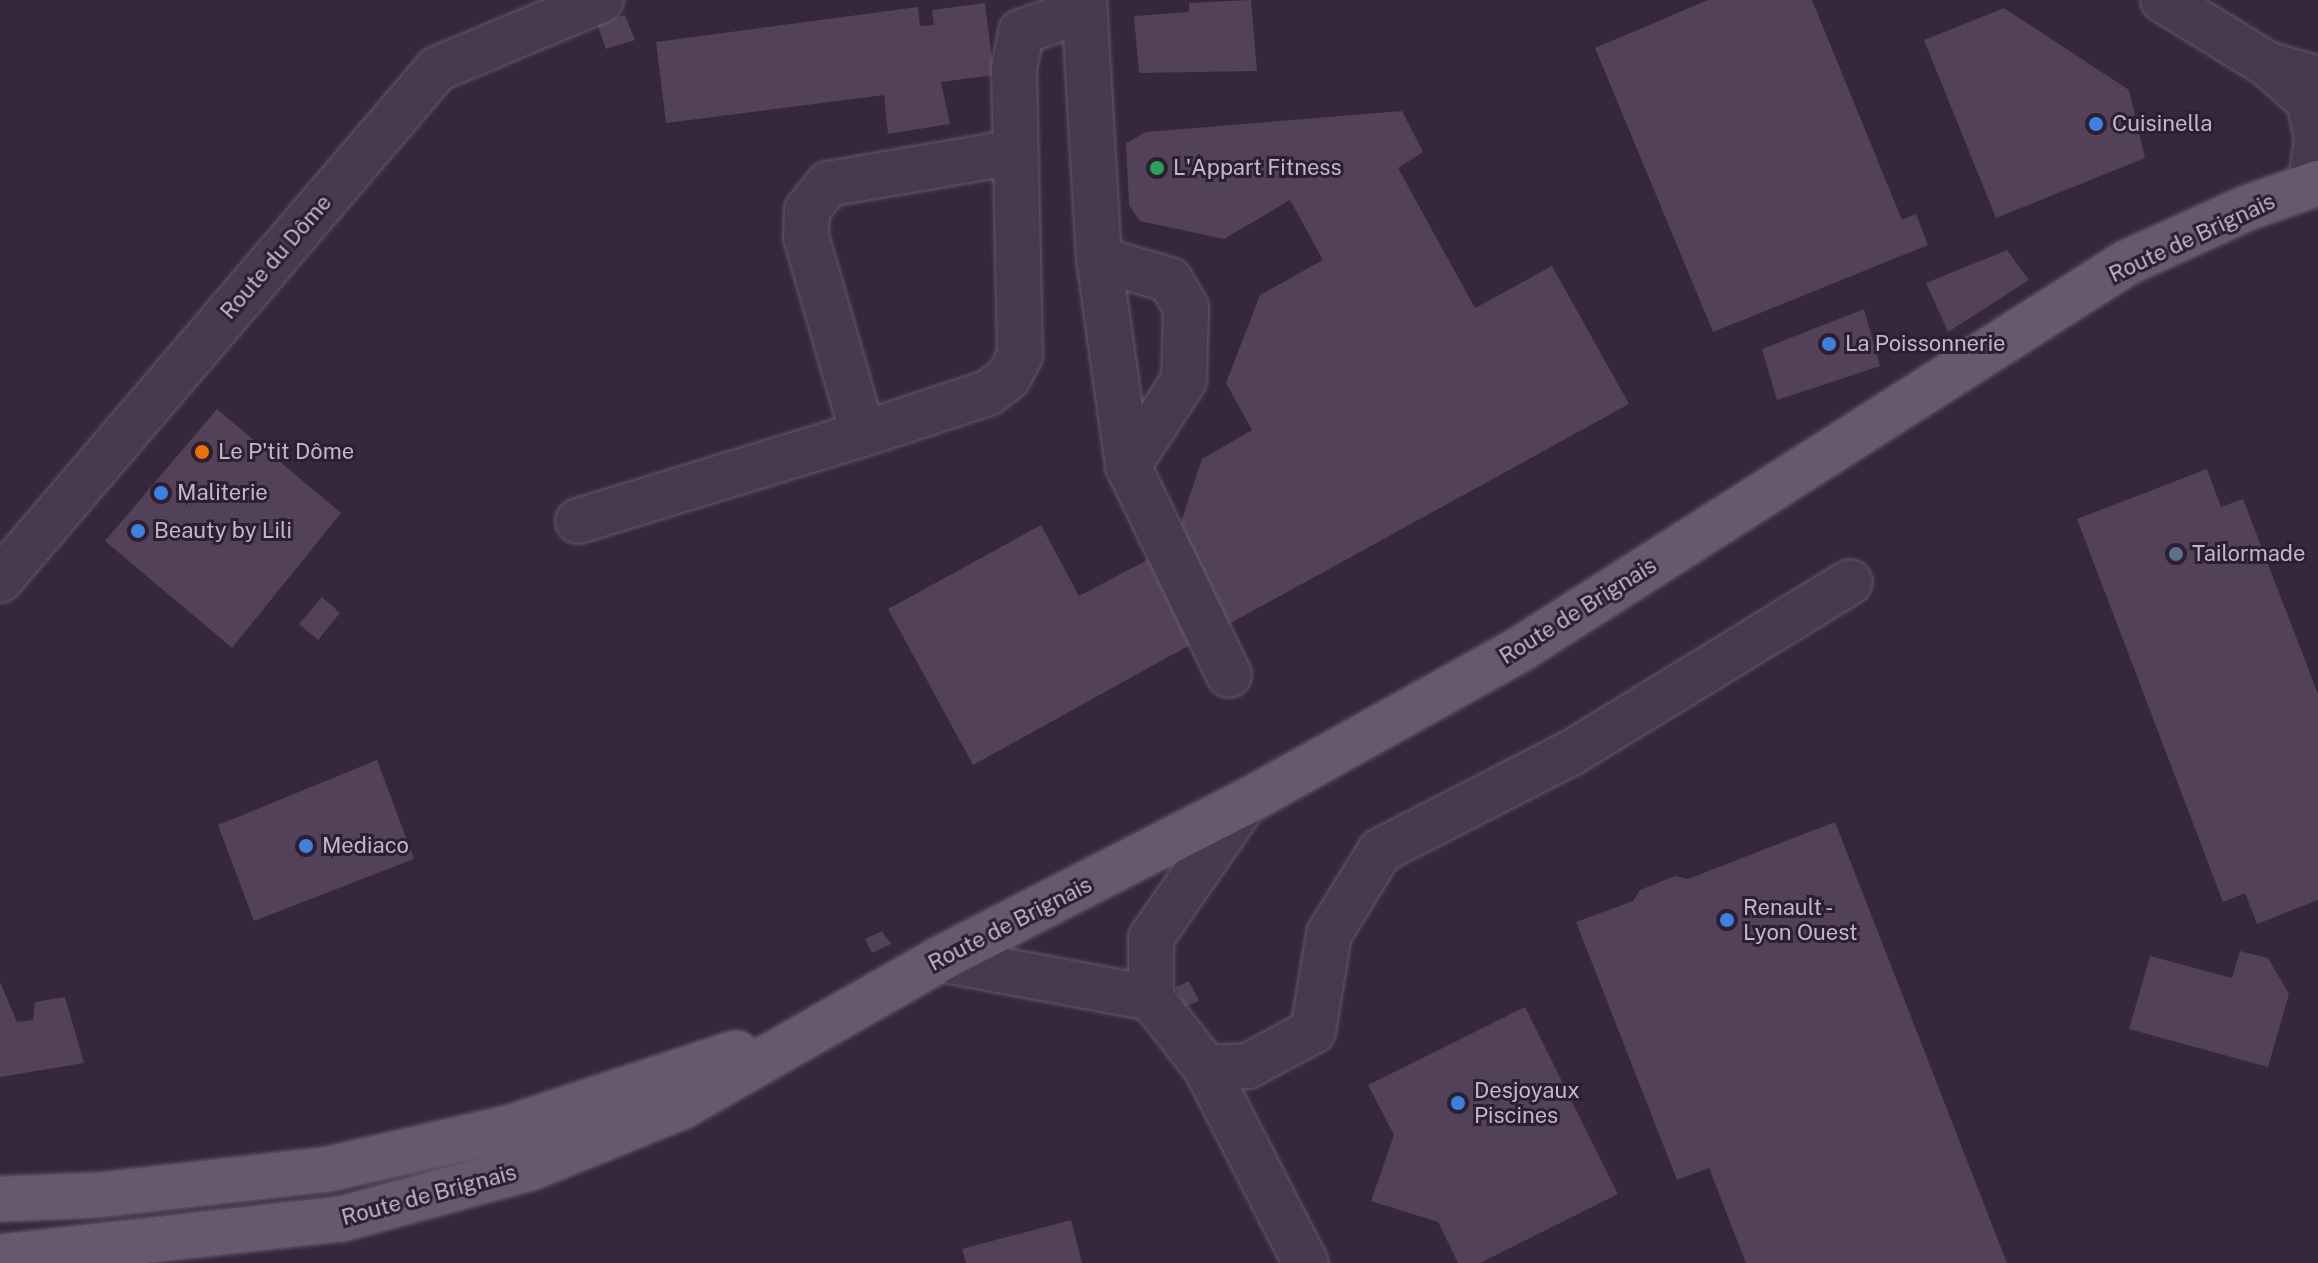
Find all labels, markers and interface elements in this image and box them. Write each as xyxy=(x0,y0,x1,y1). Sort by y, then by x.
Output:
place label: Cuisinella xyxy=(2112,111,2212,137)
marker: Cuisinella xyxy=(2087,115,2105,133)
place label: L'Appart Fitness xyxy=(1173,155,1342,181)
marker: L'Appart Fitness xyxy=(1148,159,1166,177)
street label: Route de Brignais xyxy=(2105,188,2279,288)
street label: Route du Dôme xyxy=(215,189,337,325)
place label: La Poissonnerie xyxy=(1845,331,2006,357)
marker: La Poissonnerie xyxy=(1820,335,1838,353)
place label: Le P'tit Dôme xyxy=(218,439,354,465)
marker: Le P'tit Dôme xyxy=(193,443,211,461)
place label: Maliterie xyxy=(177,480,268,506)
marker: Maliterie xyxy=(152,484,170,502)
place label: Beauty by Lili xyxy=(154,518,292,544)
marker: Beauty by Lili xyxy=(129,522,147,540)
place label: Tailormade xyxy=(2192,541,2305,567)
marker: Tailormade xyxy=(2167,545,2185,563)
street label: Route de Brignais xyxy=(1494,552,1662,670)
place label: Mediaco xyxy=(322,833,409,859)
marker: Mediaco xyxy=(297,837,315,855)
street label: Route de Brignais xyxy=(924,871,1096,977)
place label: Renault - Lyon Ouest xyxy=(1743,894,1858,946)
marker: Renault - Lyon Ouest xyxy=(1718,911,1736,929)
place label: Desjoyaux Piscines xyxy=(1474,1077,1580,1128)
marker: Desjoyaux Piscines xyxy=(1449,1094,1467,1112)
street label: Route de Brignais xyxy=(338,1159,520,1231)

